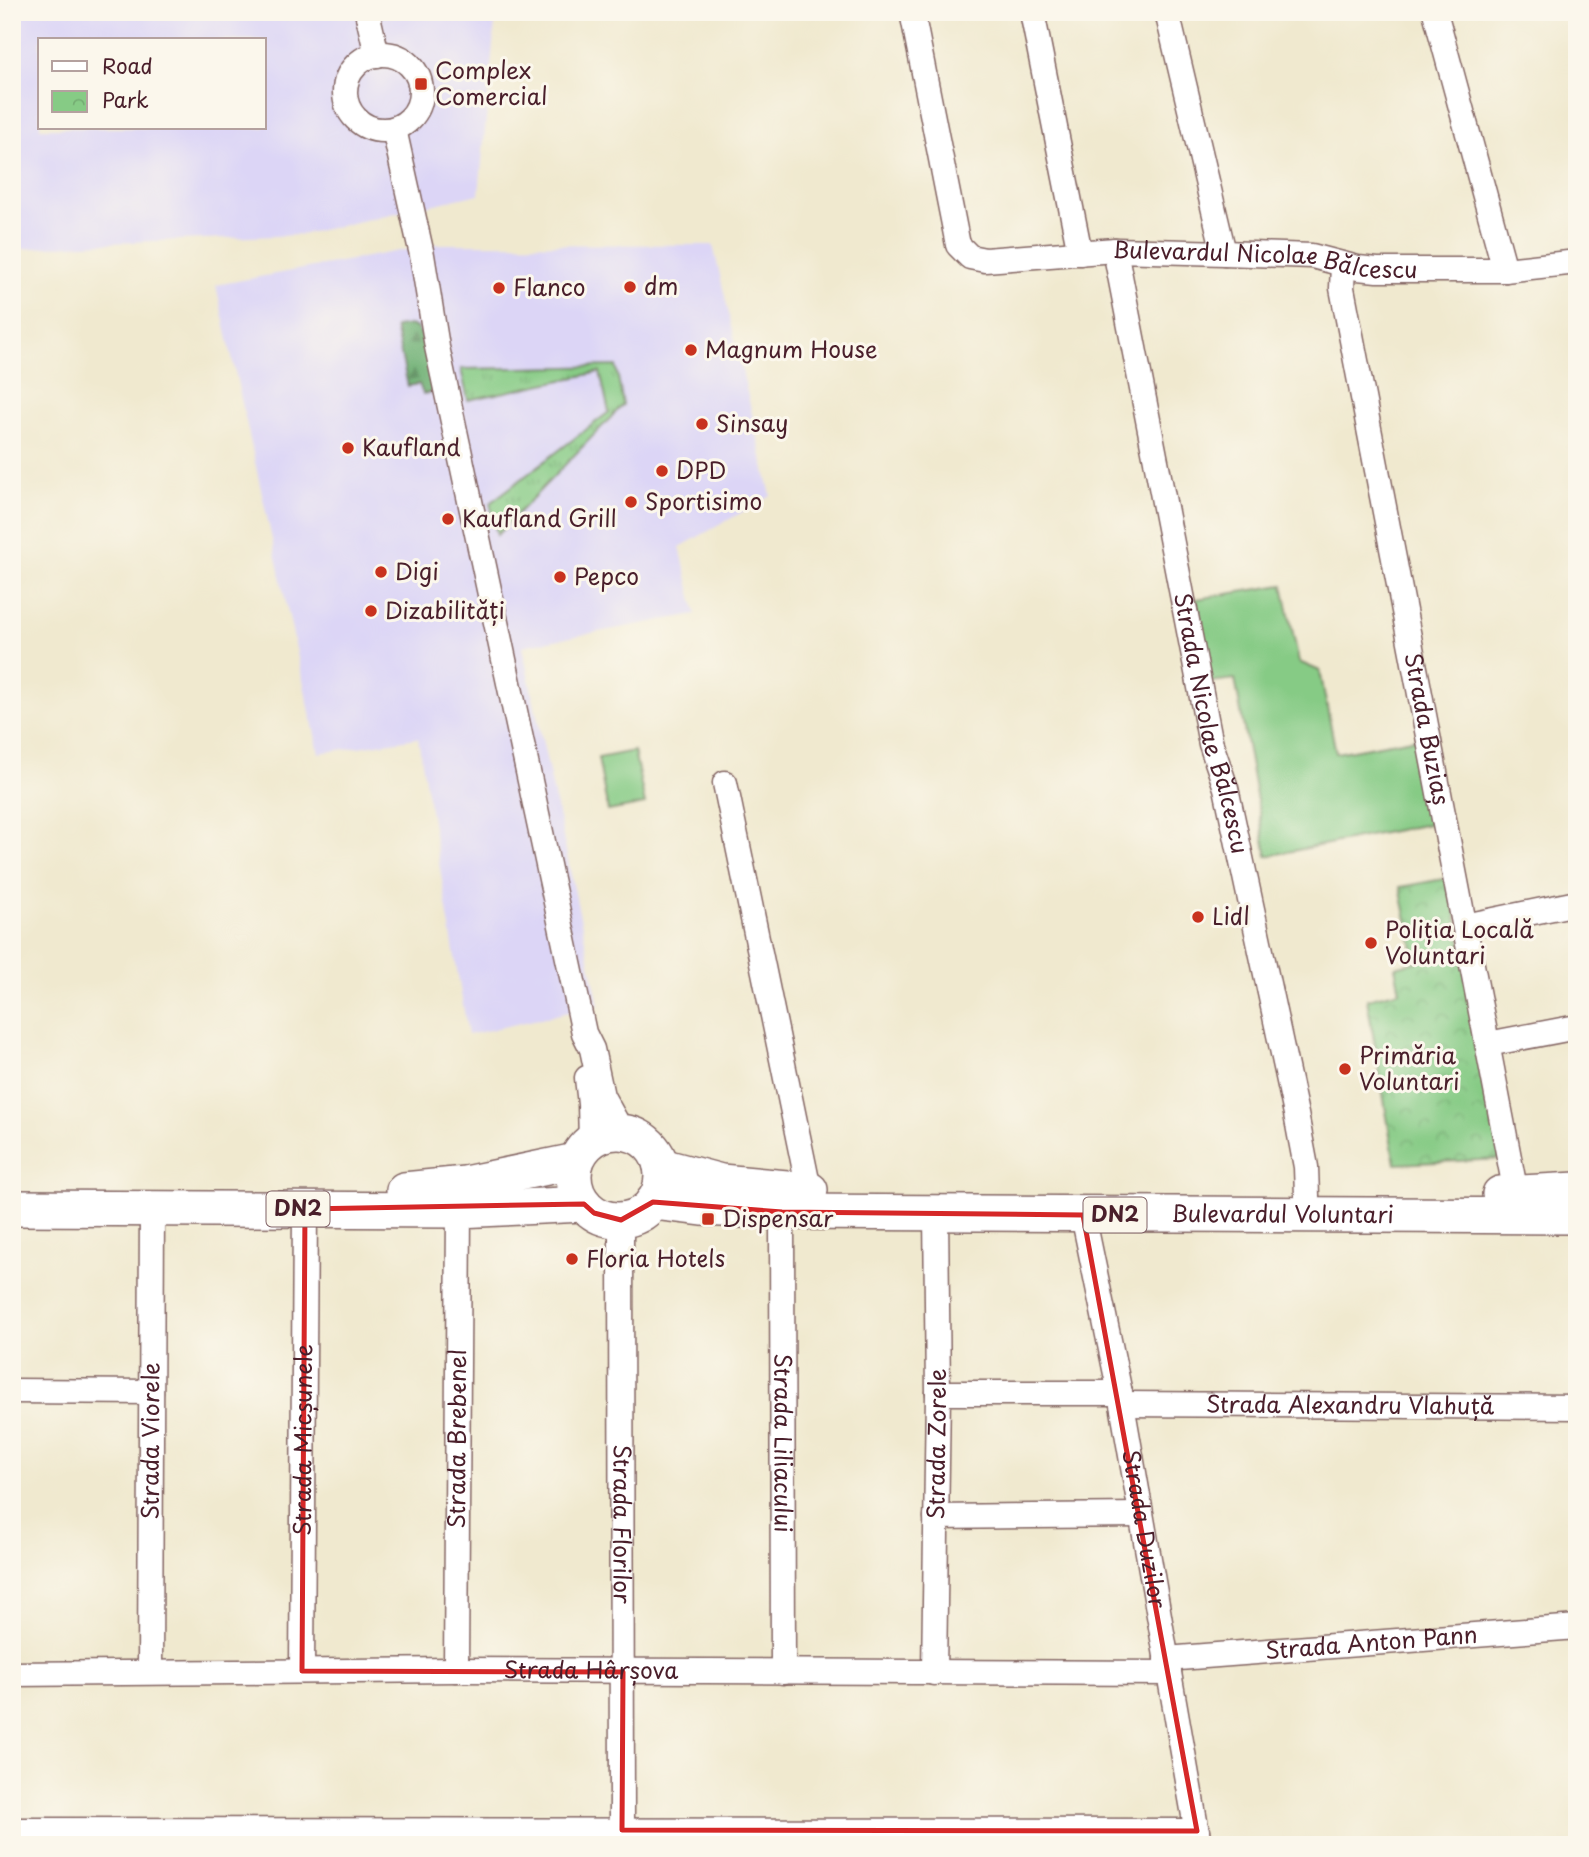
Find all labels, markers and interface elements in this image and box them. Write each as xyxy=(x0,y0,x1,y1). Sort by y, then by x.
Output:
legend xyxy=(38,38,266,130)
text: Road xyxy=(102,49,153,81)
place label: Complex Comercial xyxy=(435,52,548,113)
marker: Complex Comercial xyxy=(413,76,429,92)
text: Park xyxy=(102,83,149,115)
street label: Bulevardul Nicolae Bălcescu xyxy=(1112,231,1417,286)
place label: dm xyxy=(644,268,678,303)
place label: Flanco xyxy=(513,269,586,304)
marker: dm xyxy=(622,279,638,295)
marker: Flanco xyxy=(491,280,507,296)
place label: Magnum House xyxy=(705,331,878,366)
marker: Magnum House xyxy=(683,342,699,358)
place label: Sinsay xyxy=(716,405,788,440)
marker: Sinsay xyxy=(694,416,710,432)
place label: Kaufland xyxy=(362,429,461,464)
marker: Kaufland xyxy=(340,440,356,456)
place label: DPD xyxy=(676,452,726,487)
marker: DPD xyxy=(654,463,670,479)
place label: Sportisimo xyxy=(645,483,762,518)
marker: Sportisimo xyxy=(623,494,639,510)
place label: Kaufland Grill xyxy=(462,500,617,535)
marker: Kaufland Grill xyxy=(440,511,456,527)
place label: Digi xyxy=(395,553,439,588)
place label: Pepco xyxy=(574,558,639,593)
marker: Digi xyxy=(373,564,389,580)
marker: Pepco xyxy=(552,569,568,585)
street label: Strada Nicolae Bălcescu xyxy=(1166,589,1259,857)
place label: Dizabilități xyxy=(385,592,505,627)
marker: Dizabilități xyxy=(363,603,379,619)
street label: Strada Buziaș xyxy=(1396,649,1460,808)
place label: Lidl xyxy=(1212,898,1250,933)
marker: Lidl xyxy=(1190,909,1206,925)
place label: Poliția Locală Voluntari xyxy=(1385,911,1534,972)
marker: Poliția Locală Voluntari xyxy=(1363,935,1379,951)
place label: Primăria Voluntari xyxy=(1359,1037,1460,1098)
marker: Primăria Voluntari xyxy=(1337,1061,1353,1077)
road number: DN2 xyxy=(266,1192,330,1226)
street label: Bulevardul Voluntari xyxy=(1171,1195,1394,1231)
road number: DN2 xyxy=(1084,1198,1146,1232)
place label: Dispensar xyxy=(722,1200,834,1235)
marker: Dispensar xyxy=(700,1211,716,1227)
place label: Floria Hotels xyxy=(586,1240,725,1275)
marker: Floria Hotels xyxy=(564,1251,580,1267)
street label: Strada Micșunele xyxy=(284,1344,320,1536)
street label: Strada Brebenel xyxy=(438,1349,474,1529)
street label: Strada Liliacului xyxy=(766,1353,802,1533)
street label: Strada Viorele xyxy=(132,1362,167,1520)
street label: Strada Zorele xyxy=(917,1368,954,1520)
street label: Strada Alexandru Vlahuță xyxy=(1206,1386,1495,1422)
street label: Strada Florilor xyxy=(605,1444,641,1604)
street label: Strada Duzilor xyxy=(1114,1447,1176,1611)
street label: Strada Anton Pann xyxy=(1264,1616,1479,1667)
street label: Strada Hârșova xyxy=(504,1651,678,1687)

